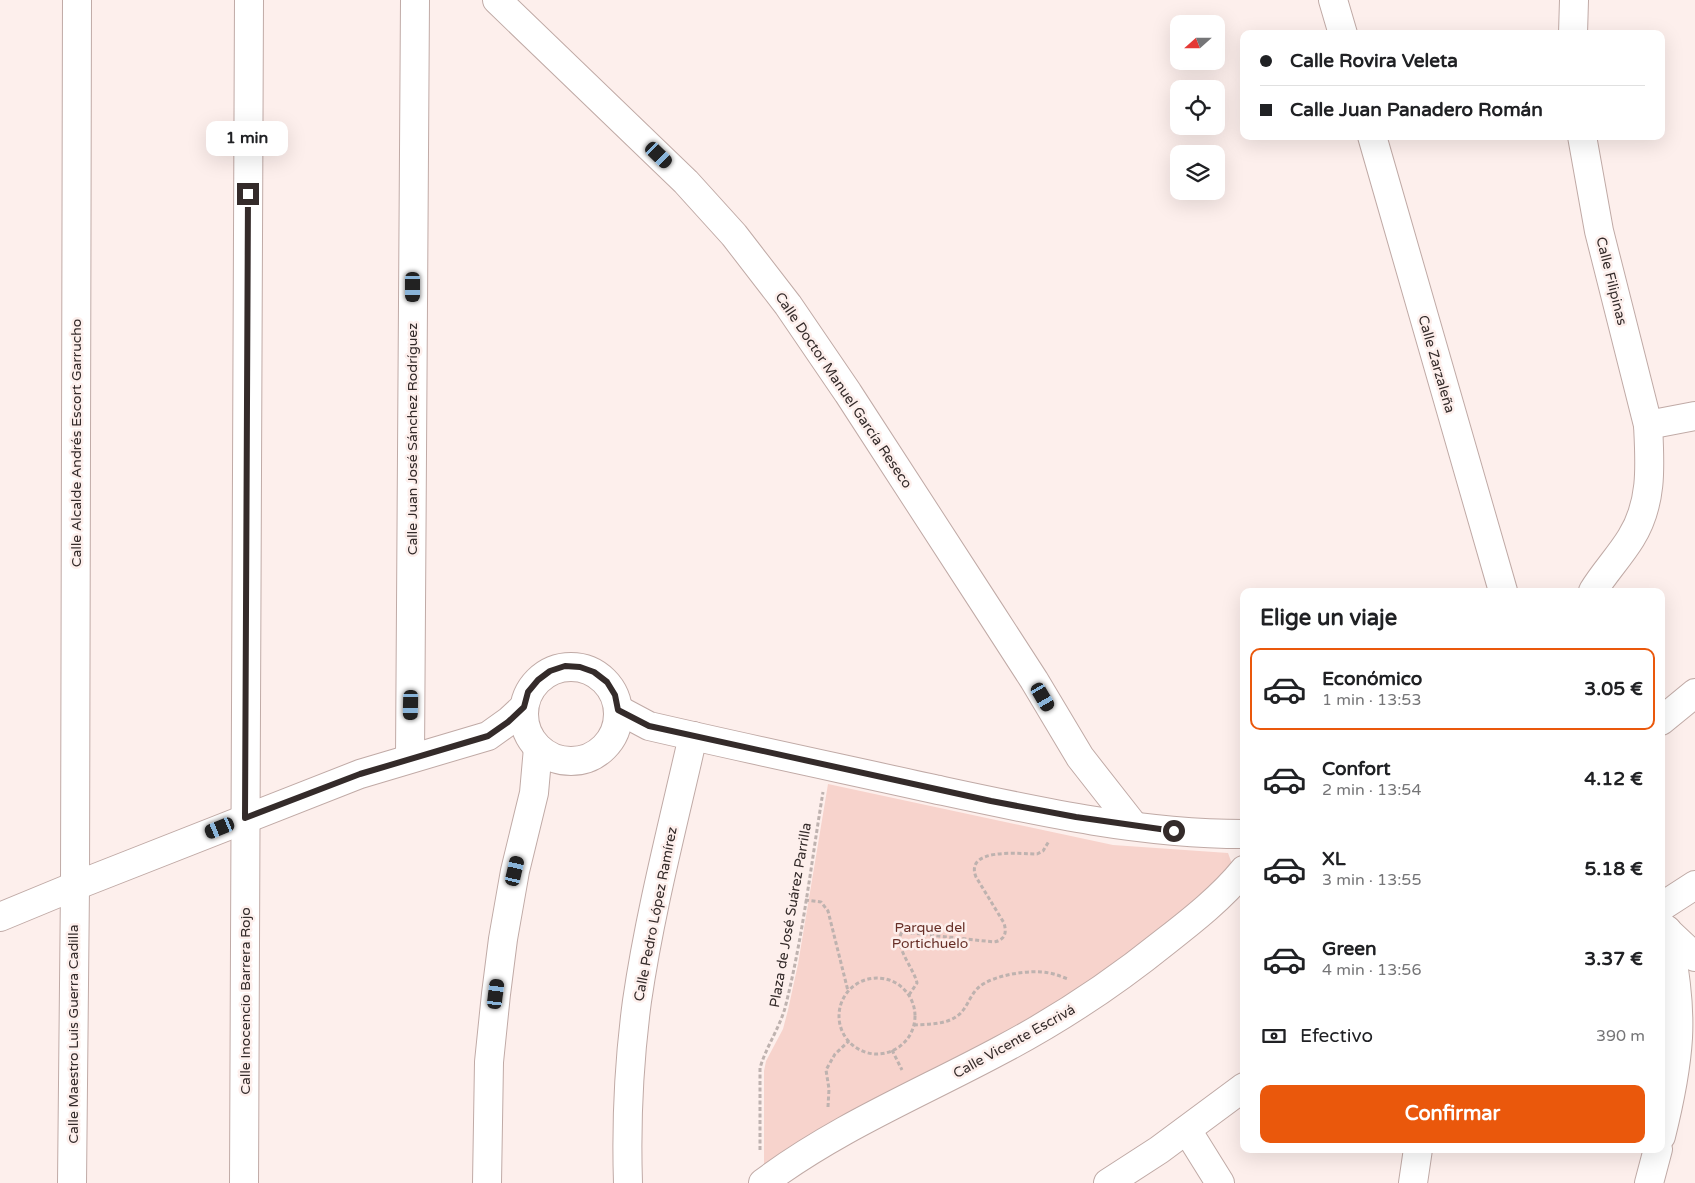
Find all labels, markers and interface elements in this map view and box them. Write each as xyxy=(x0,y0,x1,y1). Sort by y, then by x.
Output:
north arrow xyxy=(1170,15,1225,70)
map controls xyxy=(1170,15,1225,200)
text: Calle Rovira Veleta xyxy=(1290,50,1458,72)
button: locate xyxy=(1170,80,1225,135)
text: Calle Juan Panadero Román xyxy=(1290,99,1543,121)
callout: 1 min xyxy=(207,121,289,156)
text: 1 min xyxy=(226,128,268,148)
car xyxy=(642,139,675,171)
button: layers xyxy=(1170,145,1225,200)
route end xyxy=(237,183,259,205)
street label: Calle Filipinas xyxy=(1592,235,1631,327)
car xyxy=(405,272,420,302)
street label: Calle Doctor Manuel García Reseco xyxy=(771,289,916,492)
street label: Calle Zarzaleña xyxy=(1414,313,1459,415)
street label: Calle Alcalde Andrés Escort Garrucho xyxy=(68,319,85,567)
street label: Calle Juan José Sánchez Rodríguez xyxy=(404,323,421,555)
text: Elige un viaje xyxy=(1260,605,1397,631)
icon: car xyxy=(1262,667,1307,712)
text: Económico xyxy=(1322,668,1422,690)
text: 3.05 € xyxy=(1584,678,1643,700)
car xyxy=(1029,680,1056,714)
car xyxy=(403,690,418,720)
text: 1 min · 13:53 xyxy=(1322,690,1421,710)
icon: car xyxy=(1262,757,1307,802)
text: Confort xyxy=(1322,758,1391,780)
text: 4.12 € xyxy=(1584,768,1643,790)
text: 2 min · 13:54 xyxy=(1322,780,1421,800)
car xyxy=(203,815,236,841)
route start xyxy=(1163,820,1185,842)
street label: Plaza de José Suárez Parrilla xyxy=(766,821,815,1009)
street label: Calle Pedro López Ramírez xyxy=(630,825,681,1003)
icon: car xyxy=(1262,847,1307,892)
text: XL xyxy=(1322,848,1346,870)
car xyxy=(504,855,525,887)
text: 5.18 € xyxy=(1585,858,1643,880)
text: 3 min · 13:55 xyxy=(1322,870,1421,890)
street label: Calle Inocencio Barrera Rojo xyxy=(237,907,254,1095)
park label: Parque del Portichuelo xyxy=(892,919,968,952)
street label: Calle Maestro Luis Guerra Cadilla xyxy=(65,924,82,1144)
icon: car xyxy=(1262,937,1307,982)
text: Green xyxy=(1322,938,1376,960)
text: 3.37 € xyxy=(1584,948,1643,970)
text: 4 min · 13:56 xyxy=(1322,960,1421,980)
car xyxy=(486,978,505,1010)
street label: Calle Vicente Escrivá xyxy=(950,1001,1078,1082)
icon: cash xyxy=(1260,1022,1288,1050)
text: Efectivo xyxy=(1300,1025,1373,1047)
text: 390 m xyxy=(1596,1026,1645,1046)
button: Confirmar xyxy=(1260,1085,1645,1143)

